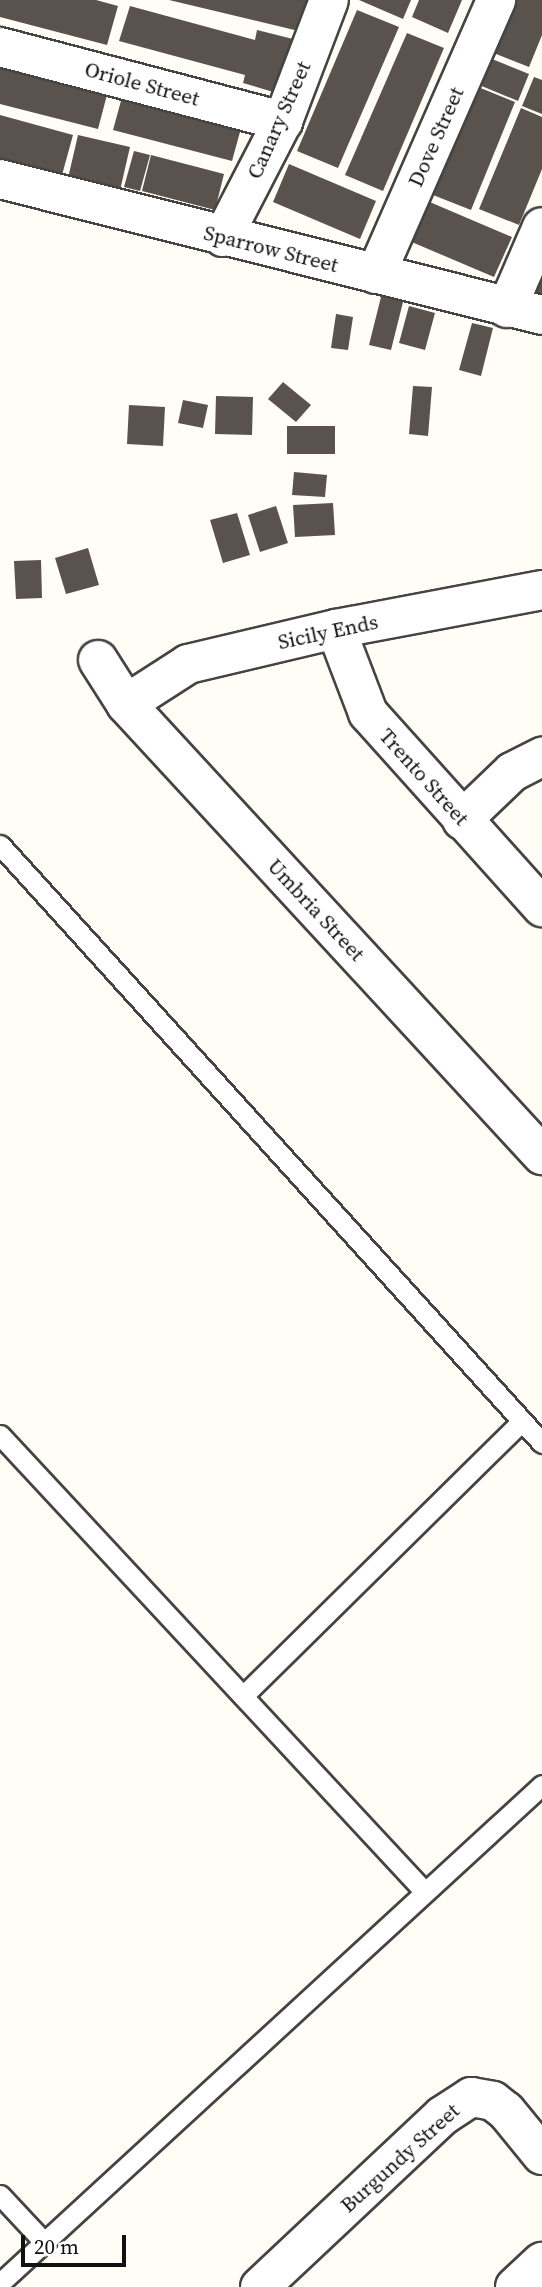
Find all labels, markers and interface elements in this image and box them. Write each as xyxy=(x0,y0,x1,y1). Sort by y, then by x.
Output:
street label: Oriole Street xyxy=(82,57,202,111)
street label: Canary Street xyxy=(242,57,316,183)
street label: Dove Street xyxy=(403,83,469,191)
street label: Sparrow Street xyxy=(201,220,341,278)
street label: Sicily Ends xyxy=(276,609,380,655)
street label: Trento Street xyxy=(374,723,474,831)
street label: Umbria Street xyxy=(262,854,370,966)
street label: Burgundy Street xyxy=(335,2098,465,2218)
scale bar xyxy=(24,2220,130,2264)
text: 20 m xyxy=(34,2232,79,2261)

